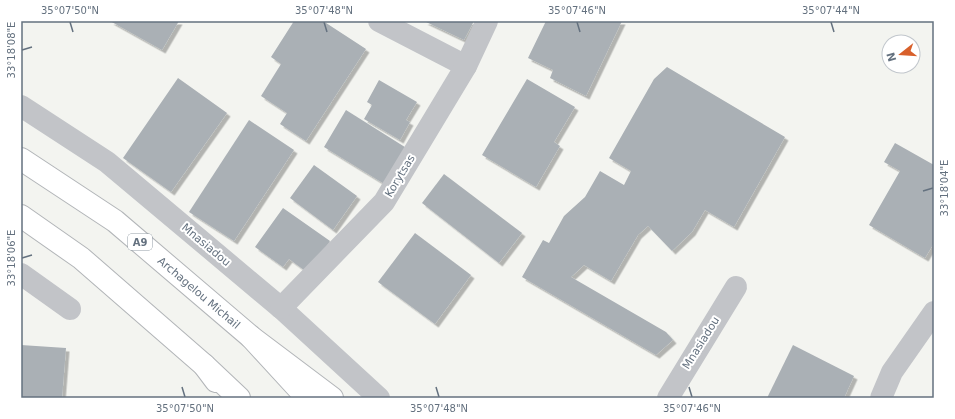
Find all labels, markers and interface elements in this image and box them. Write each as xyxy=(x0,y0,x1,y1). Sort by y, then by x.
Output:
text: 35°07'50"N xyxy=(41,5,99,16)
text: 35°07'48"N xyxy=(295,5,353,16)
text: 35°07'46"N xyxy=(548,5,606,16)
text: 35°07'44"N xyxy=(802,5,860,16)
text: 33°18'08"E xyxy=(6,22,17,78)
north arrow xyxy=(881,34,921,74)
text: N xyxy=(884,50,899,63)
street label: Korytsas xyxy=(382,152,418,199)
text: 33°18'04"E xyxy=(939,160,950,216)
street label: Mnasiadou xyxy=(179,221,233,269)
text: 33°18'06"E xyxy=(6,230,17,286)
road number: A9 xyxy=(128,234,152,250)
street label: Archagelou Michail xyxy=(155,254,243,331)
street label: Mnasiadou xyxy=(680,314,722,372)
text: 35°07'50"N xyxy=(156,403,214,414)
text: 35°07'48"N xyxy=(410,403,468,414)
text: 35°07'46"N xyxy=(663,403,721,414)

